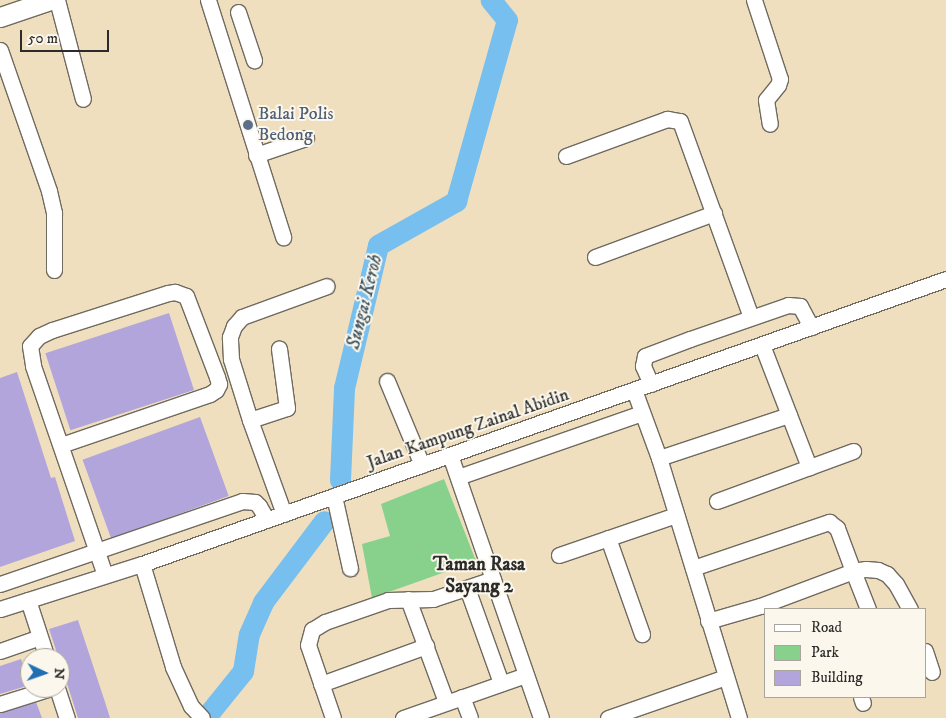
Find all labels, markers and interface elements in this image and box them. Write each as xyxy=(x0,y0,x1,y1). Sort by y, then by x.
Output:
scale bar xyxy=(22,20,111,52)
text: 50 m xyxy=(28,29,58,48)
place label: Balai Polis Bedong xyxy=(258,104,333,146)
marker: Balai Polis Bedong xyxy=(242,119,254,131)
water label: Sungai Keroh xyxy=(342,252,388,352)
street label: Jalan Kampung Zainal Abidin xyxy=(364,384,572,474)
district label: Taman Rasa Sayang 2 xyxy=(433,554,525,598)
legend xyxy=(764,608,926,698)
text: Road xyxy=(811,618,842,637)
text: Park xyxy=(811,643,839,662)
north arrow xyxy=(20,648,70,698)
text: N xyxy=(50,668,68,680)
text: Building xyxy=(811,668,863,687)

